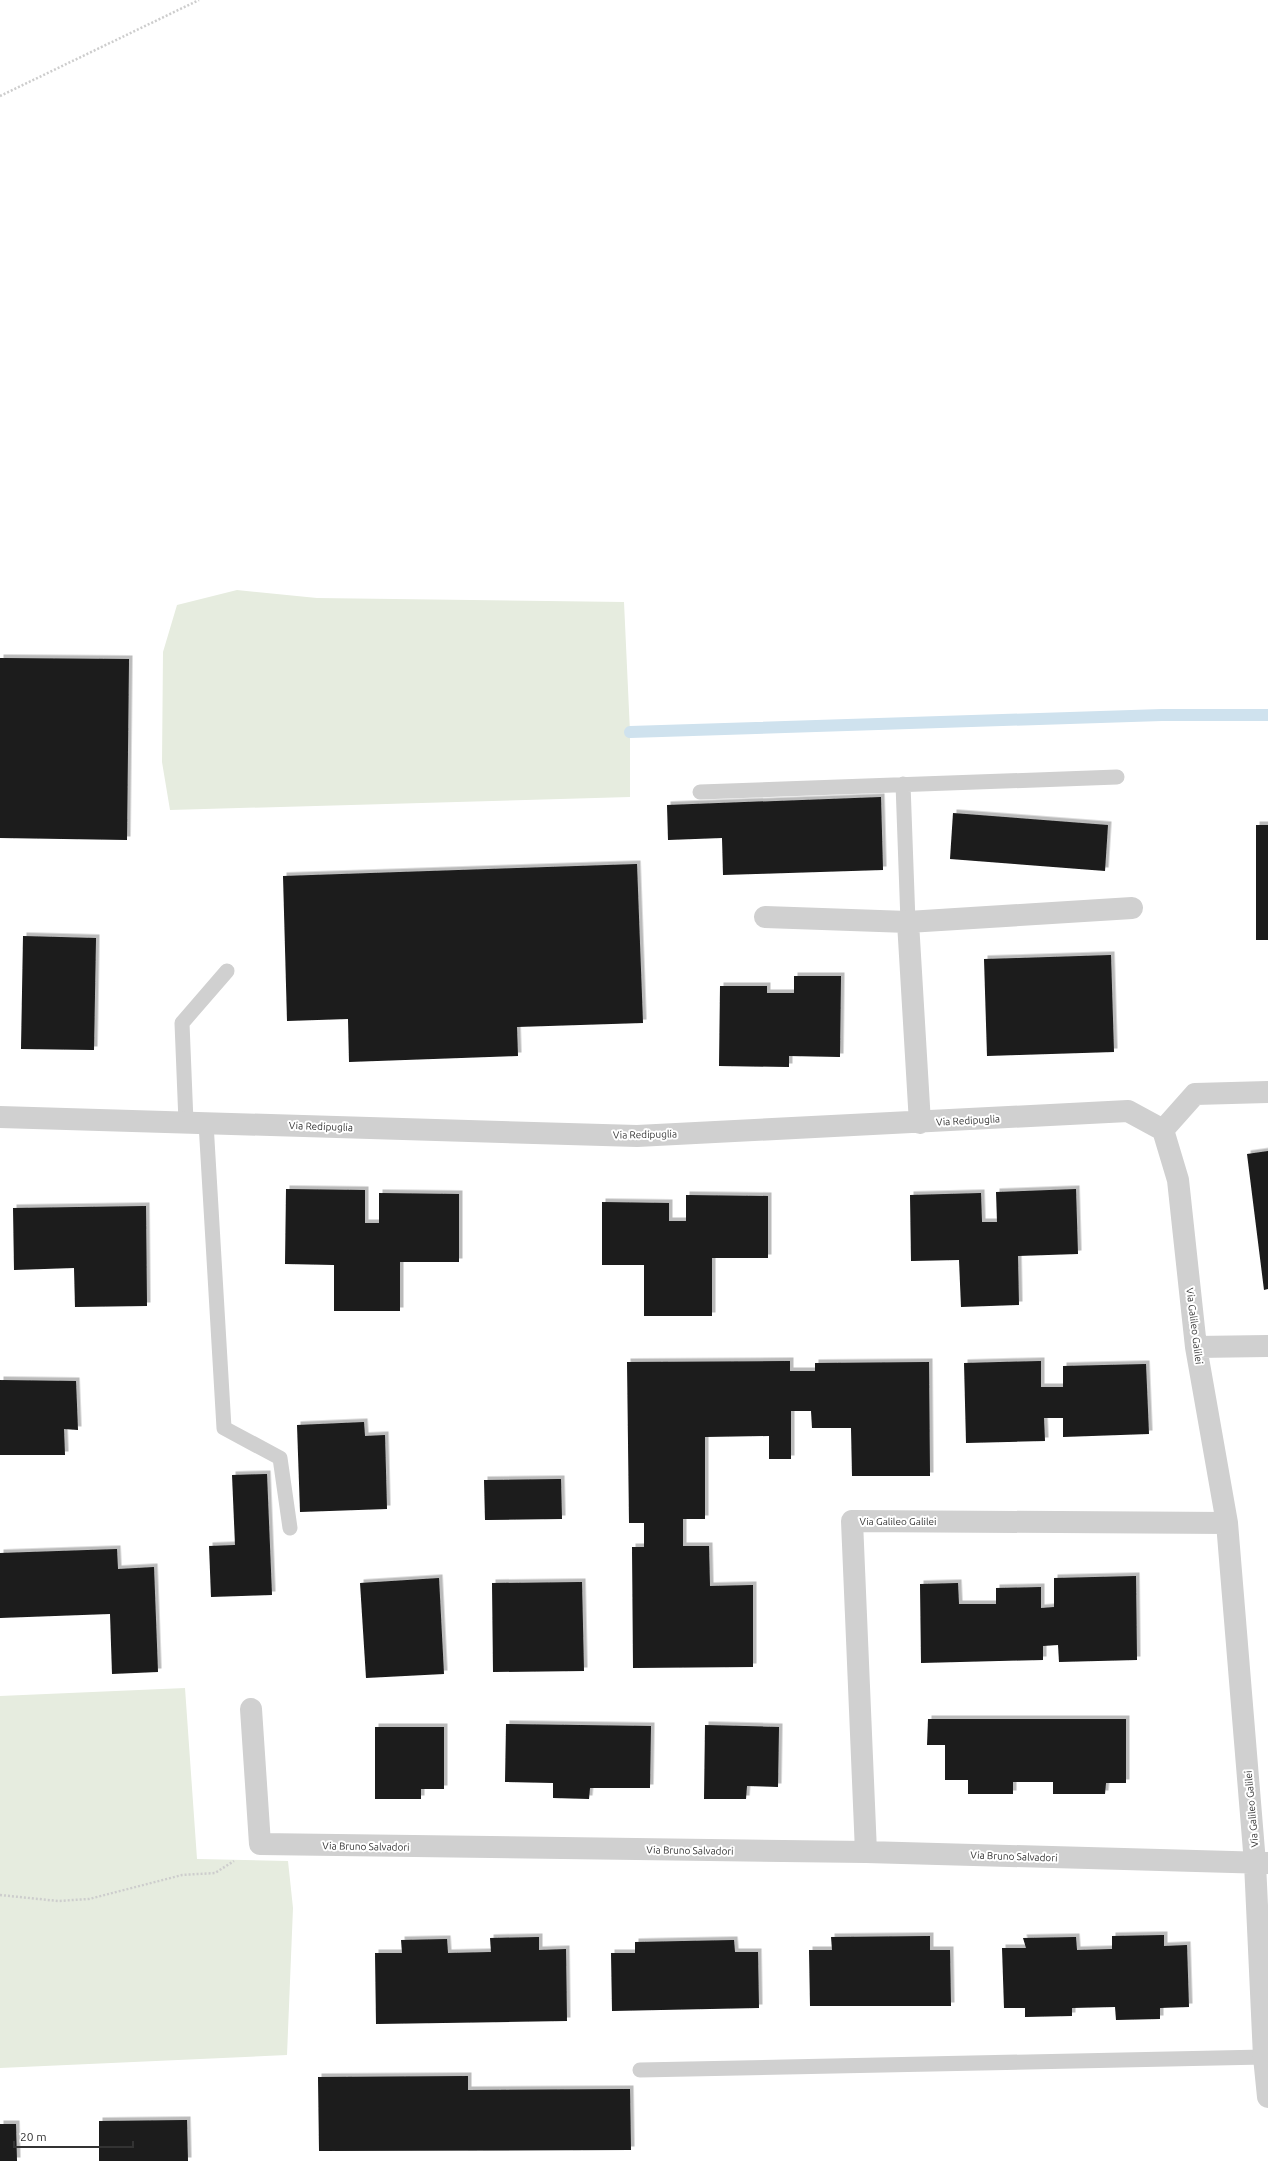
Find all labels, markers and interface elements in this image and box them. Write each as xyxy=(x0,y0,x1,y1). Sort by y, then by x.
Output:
street label: Via Redipuglia xyxy=(936,1113,1000,1128)
street label: Via Redipuglia xyxy=(289,1120,353,1133)
street label: Via Redipuglia xyxy=(613,1128,677,1141)
street label: Via Galileo Galilei xyxy=(1184,1287,1205,1365)
street label: Via Galileo Galilei xyxy=(859,1516,937,1527)
street label: Via Galileo Galilei xyxy=(1243,1770,1260,1848)
street label: Via Bruno Salvadori xyxy=(322,1840,410,1853)
street label: Via Bruno Salvadori xyxy=(646,1844,734,1857)
street label: Via Bruno Salvadori xyxy=(970,1849,1058,1864)
scale bar xyxy=(14,2123,133,2149)
text: 20 m xyxy=(20,2130,47,2143)

